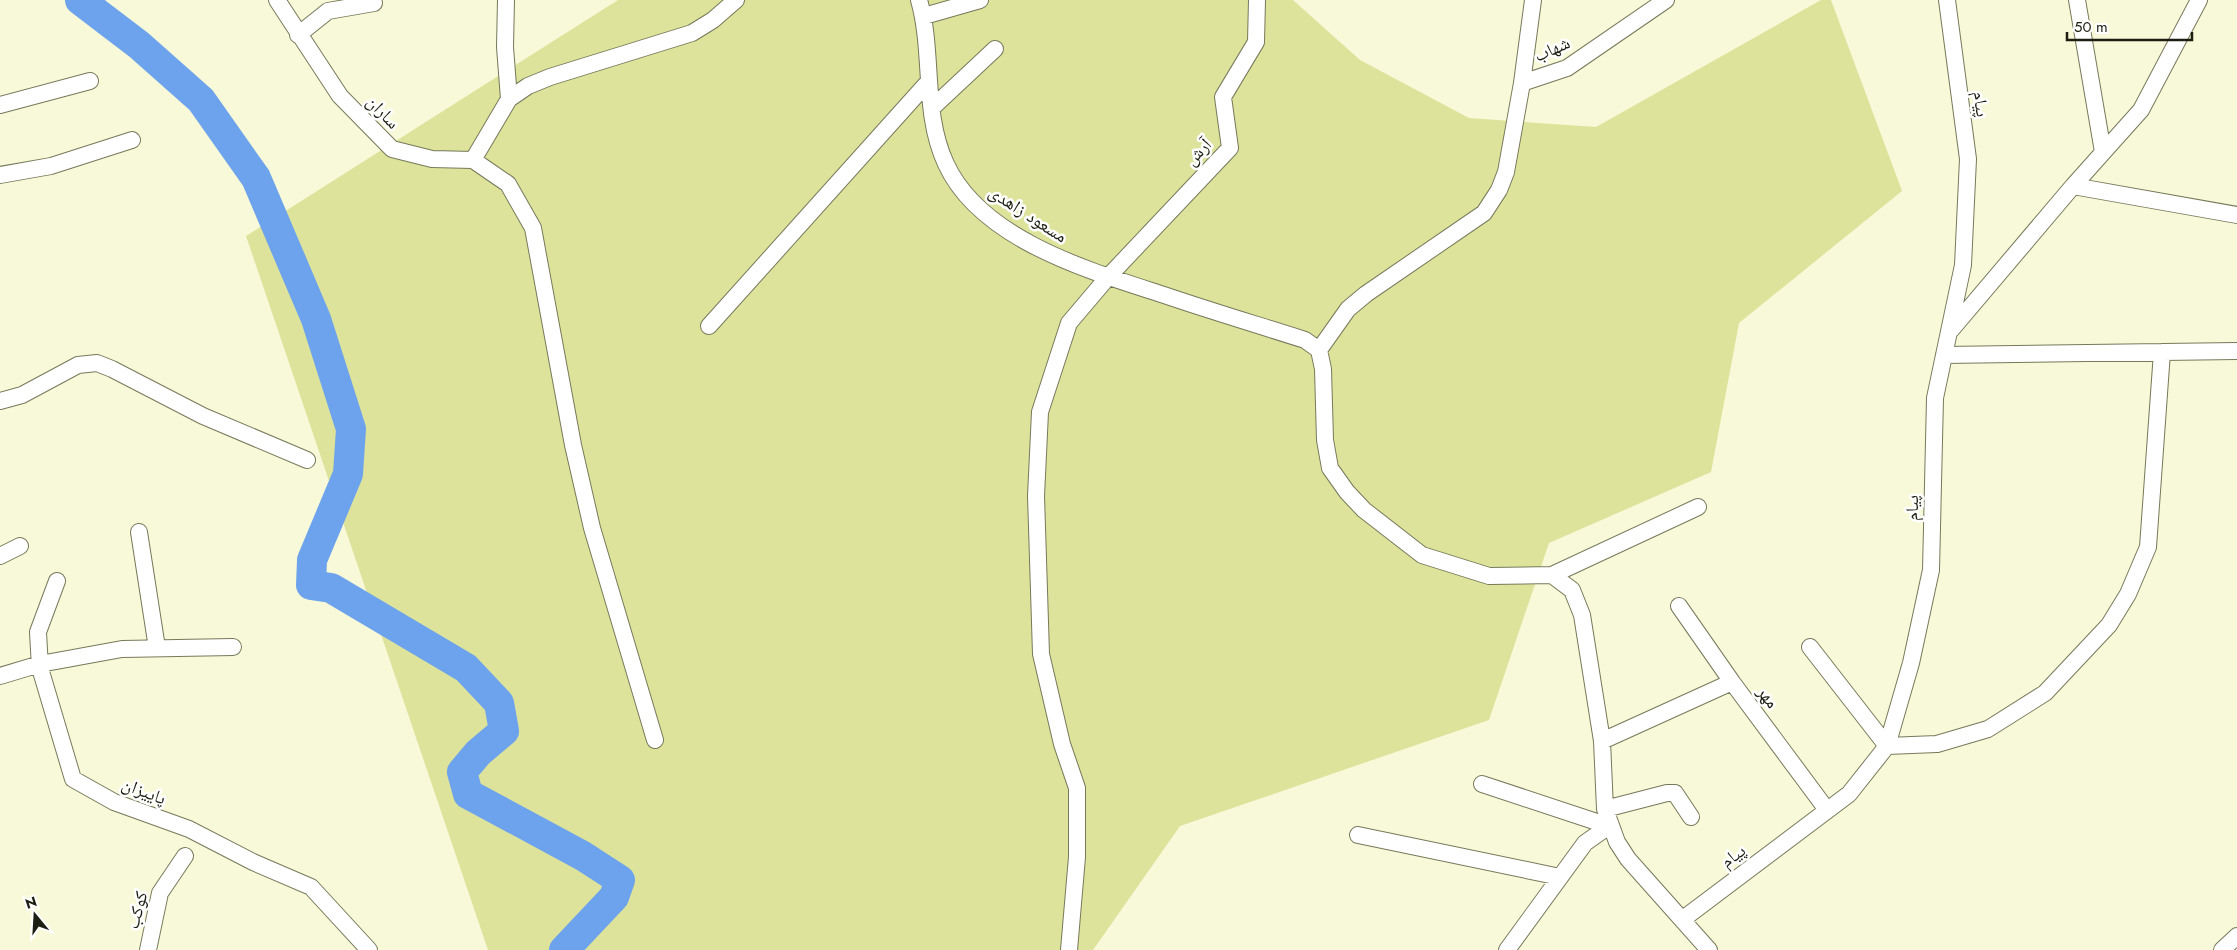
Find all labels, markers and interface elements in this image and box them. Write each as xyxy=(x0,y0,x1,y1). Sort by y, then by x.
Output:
scale bar xyxy=(2067,10,2192,42)
text: 50 m xyxy=(2074,16,2108,38)
street label: شهاب xyxy=(1530,30,1574,68)
street label: ساران xyxy=(360,89,406,135)
street label: پیام xyxy=(1966,89,1996,119)
street label: آرش xyxy=(1178,132,1218,172)
street label: مسعود زاهدی xyxy=(984,179,1072,249)
street label: پیام xyxy=(1899,495,1925,521)
street label: مهر xyxy=(1750,679,1785,714)
street label: پاییزان xyxy=(118,771,170,811)
street label: پیام xyxy=(1715,838,1751,874)
street label: کوکب xyxy=(120,888,155,932)
north arrow xyxy=(10,890,60,940)
text: N xyxy=(23,891,39,914)

